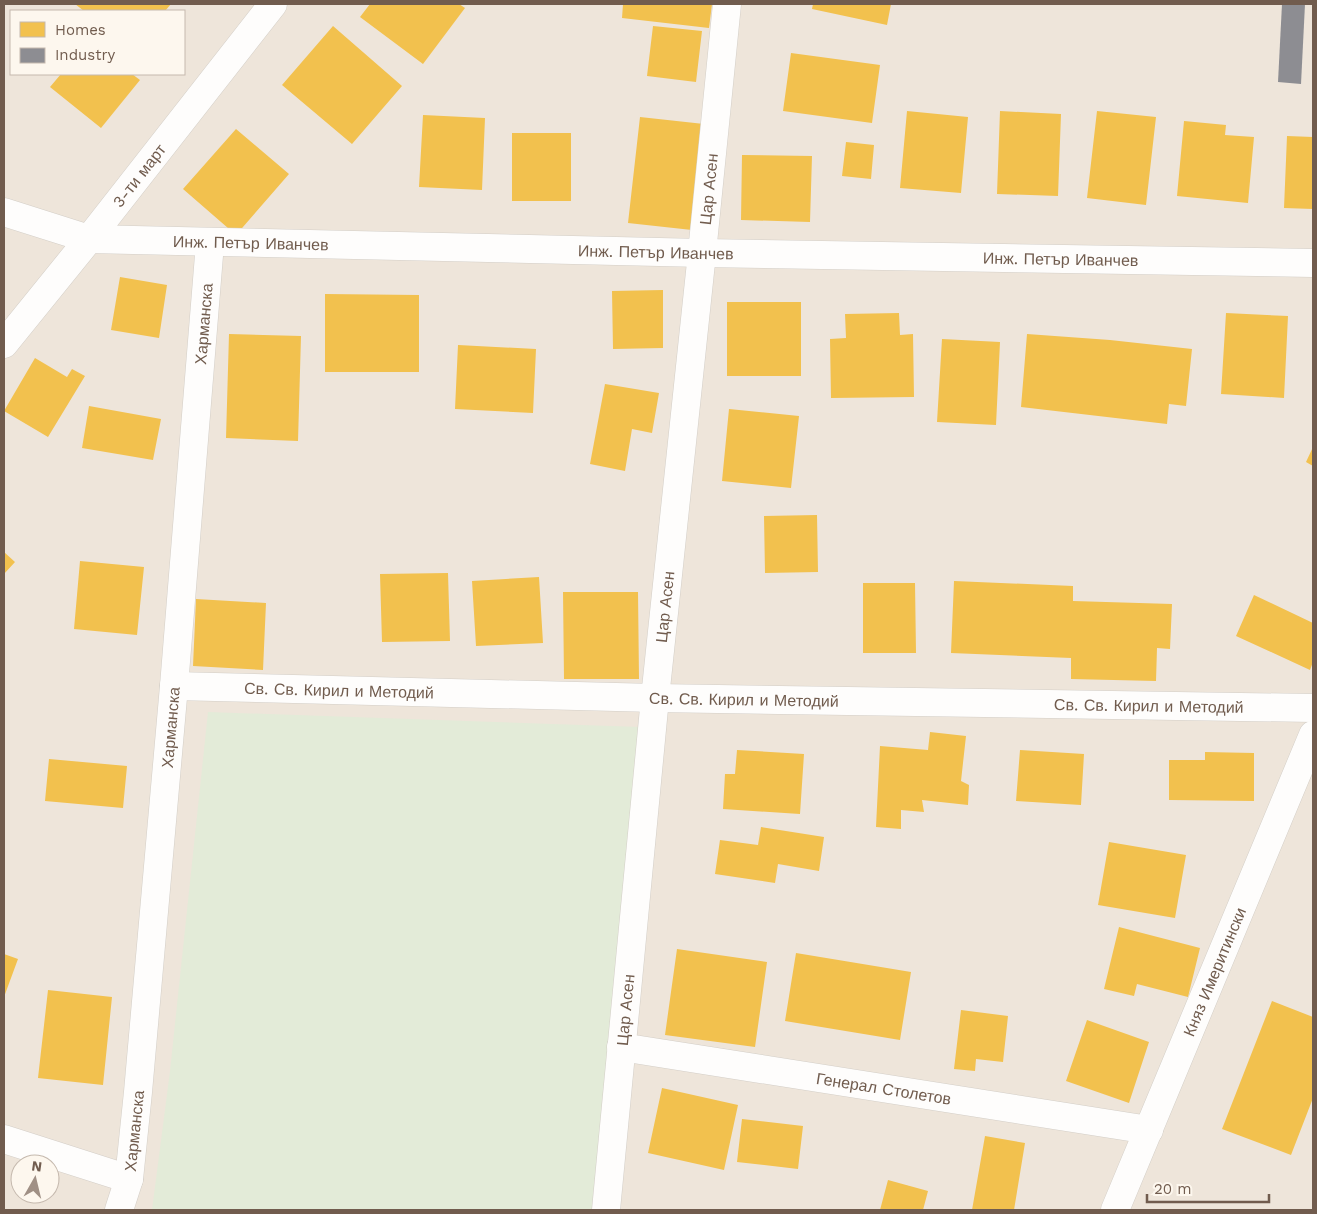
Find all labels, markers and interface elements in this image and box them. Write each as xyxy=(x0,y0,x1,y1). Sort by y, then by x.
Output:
legend xyxy=(10,10,185,75)
text: Homes xyxy=(55,21,106,39)
text: Industry xyxy=(55,46,116,64)
street label: 3-ти март xyxy=(108,139,170,211)
street label: Цар Асен xyxy=(695,152,721,226)
street label: Инж. Петър Иванчев xyxy=(173,231,329,254)
street label: Инж. Петър Иванчев xyxy=(578,241,734,263)
street label: Инж. Петър Иванчев xyxy=(983,248,1139,270)
street label: Харманска xyxy=(191,282,216,365)
street label: Цар Асен xyxy=(651,570,678,644)
street label: Св. Св. Кирил и Методий xyxy=(244,678,434,702)
street label: Харманска xyxy=(157,686,183,769)
street label: Св. Св. Кирил и Методий xyxy=(649,688,839,710)
street label: Св. Св. Кирил и Методий xyxy=(1054,695,1244,716)
street label: Княз Имеритински xyxy=(1179,905,1250,1039)
street label: Цар Асен xyxy=(612,973,638,1047)
street label: Генерал Столетов xyxy=(815,1068,953,1108)
street label: Харманска xyxy=(120,1089,148,1172)
north arrow xyxy=(10,1154,60,1204)
text: N xyxy=(31,1157,43,1175)
scale bar xyxy=(1147,1172,1270,1204)
text: 20 m xyxy=(1154,1180,1192,1198)

